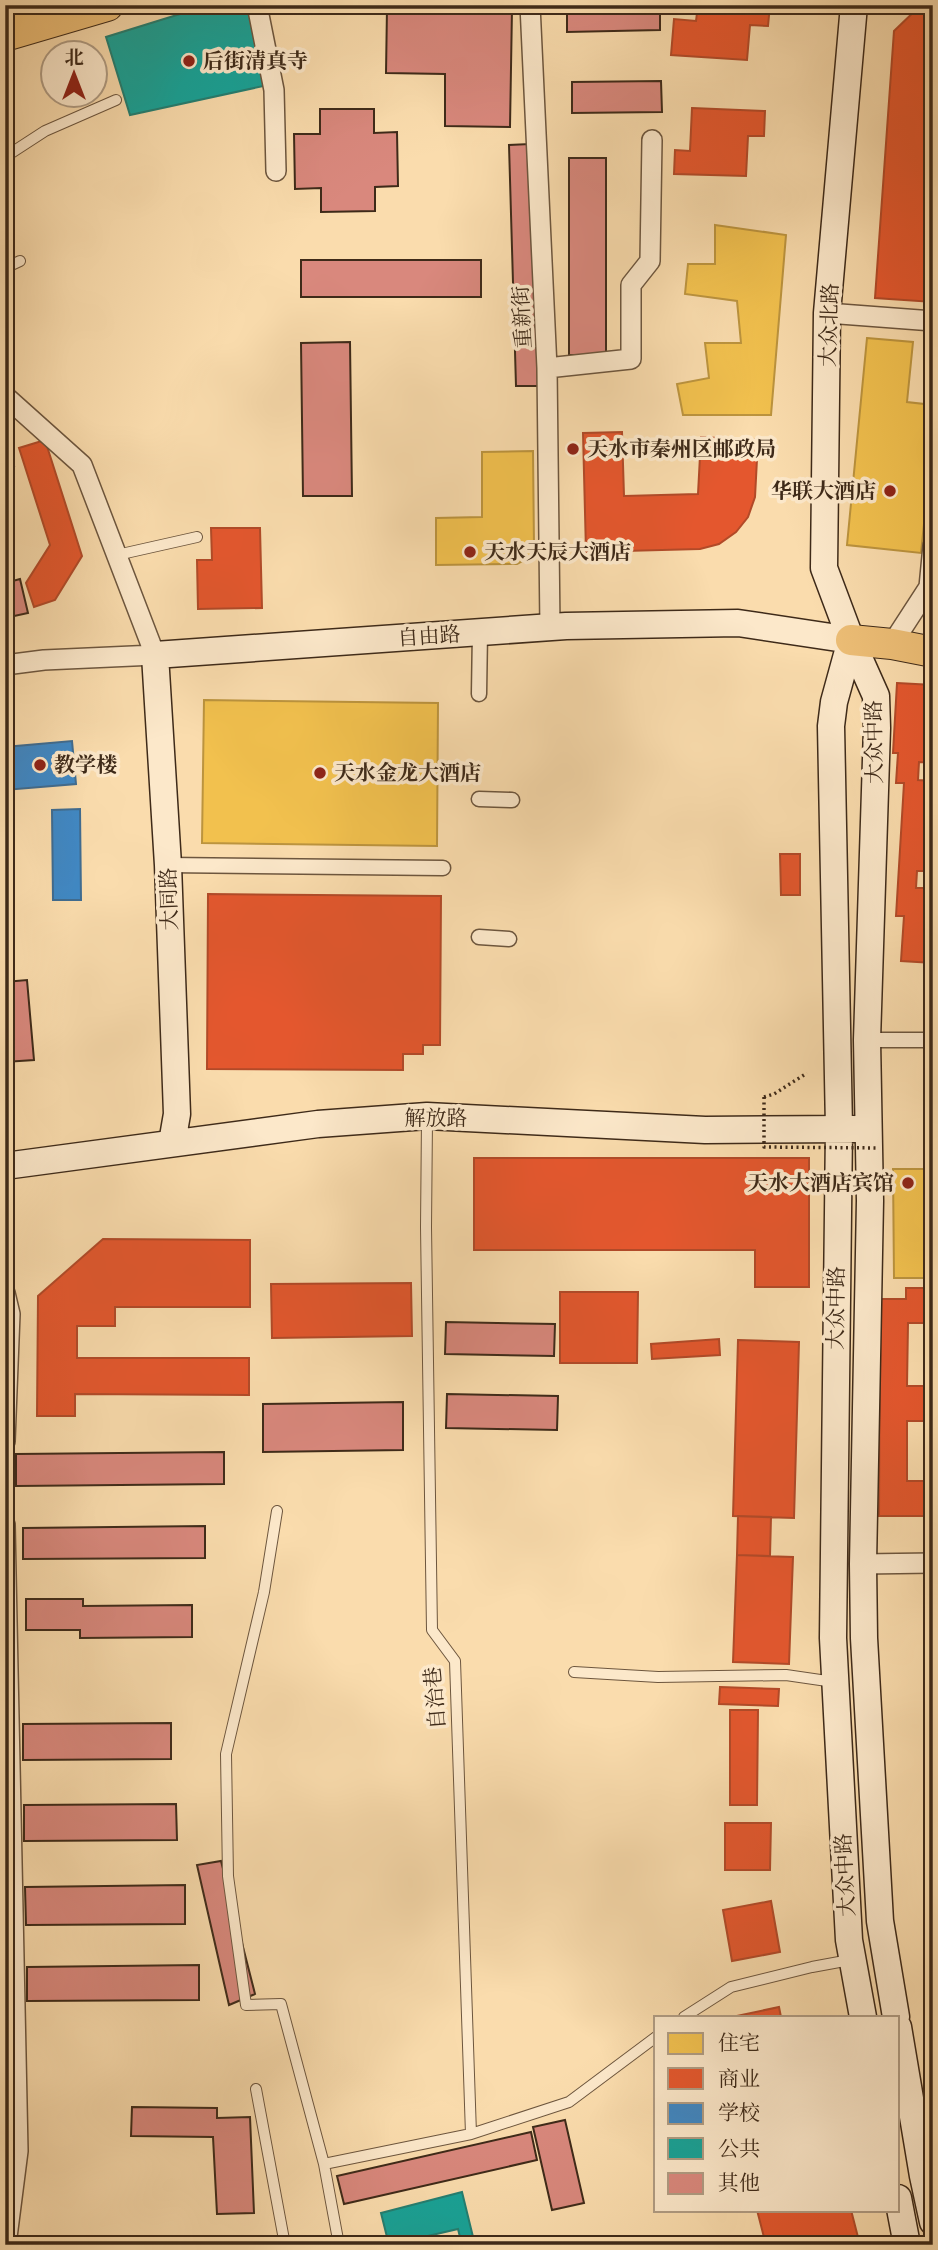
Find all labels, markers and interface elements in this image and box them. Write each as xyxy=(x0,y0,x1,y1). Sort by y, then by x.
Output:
north arrow xyxy=(38,38,108,108)
text: 北 xyxy=(64,47,84,69)
place label: 后街清真寺 xyxy=(203,49,308,73)
marker: 后街清真寺 xyxy=(181,53,197,69)
street label: 大众北路 xyxy=(816,283,842,367)
street label: 重新街 xyxy=(508,285,536,349)
place label: 天水市秦州区邮政局 xyxy=(587,437,776,461)
marker: 天水市秦州区邮政局 xyxy=(565,441,581,457)
place label: 华联大酒店 xyxy=(771,479,876,503)
marker: 华联大酒店 xyxy=(882,483,898,499)
place label: 天水天辰大酒店 xyxy=(484,540,631,564)
marker: 天水天辰大酒店 xyxy=(462,544,478,560)
street label: 自由路 xyxy=(397,622,461,650)
street label: 大众中路 xyxy=(861,700,887,784)
place label: 教学楼 xyxy=(54,753,117,777)
marker: 教学楼 xyxy=(32,757,48,773)
place label: 天水金龙大酒店 xyxy=(334,761,481,785)
marker: 天水金龙大酒店 xyxy=(312,765,328,781)
street label: 大同路 xyxy=(156,867,182,931)
street label: 解放路 xyxy=(405,1106,468,1130)
place label: 天水大酒店宾馆 xyxy=(747,1171,894,1195)
marker: 天水大酒店宾馆 xyxy=(900,1175,916,1191)
street label: 大众中路 xyxy=(823,1266,849,1350)
street label: 自治巷 xyxy=(420,1666,450,1730)
street label: 大众中路 xyxy=(831,1832,859,1918)
legend xyxy=(654,2016,900,2212)
text: 住宅 xyxy=(718,2031,760,2055)
text: 商业 xyxy=(718,2067,760,2091)
text: 学校 xyxy=(718,2101,760,2125)
text: 公共 xyxy=(718,2137,760,2161)
text: 其他 xyxy=(718,2171,760,2195)

